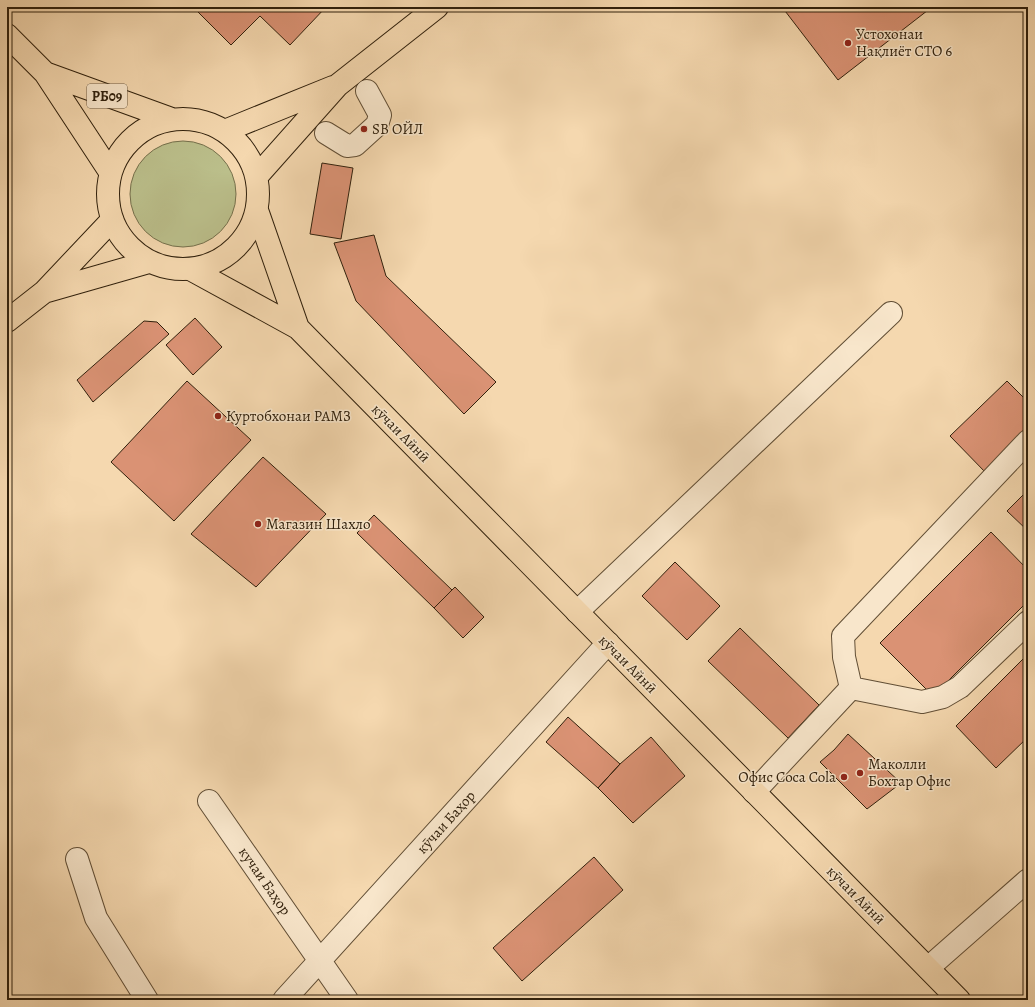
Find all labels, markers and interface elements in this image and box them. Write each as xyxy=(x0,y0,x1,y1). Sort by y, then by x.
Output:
place label: Устохонаи Нақлиёт СТО 6 xyxy=(856,24,952,61)
marker: Устохонаи Нақлиёт СТО 6 xyxy=(843,38,853,48)
road number: РБ09 xyxy=(87,84,127,108)
place label: SB ОЙЛ xyxy=(372,119,424,139)
marker: SB ОЙЛ xyxy=(359,124,369,134)
street label: кӯчаи Айнӣ xyxy=(367,399,435,467)
place label: Куртобхонаи РАМЗ xyxy=(226,406,351,426)
marker: Куртобхонаи РАМЗ xyxy=(213,411,223,421)
place label: Магазин Шахло xyxy=(266,514,371,534)
marker: Магазин Шахло xyxy=(253,519,263,529)
street label: кӯчаи Айнӣ xyxy=(594,630,662,698)
place label: Маколли Бохтар Офис xyxy=(868,754,951,791)
place label: Офис Coca Cola xyxy=(738,767,836,787)
marker: Маколли Бохтар Офис xyxy=(855,768,865,778)
marker: Офис Coca Cola xyxy=(839,772,849,782)
street label: кӯчаи Баҳор xyxy=(412,786,480,858)
street label: кучаи Баҳор xyxy=(234,843,296,919)
street label: кӯчаи Айнӣ xyxy=(822,861,890,929)

